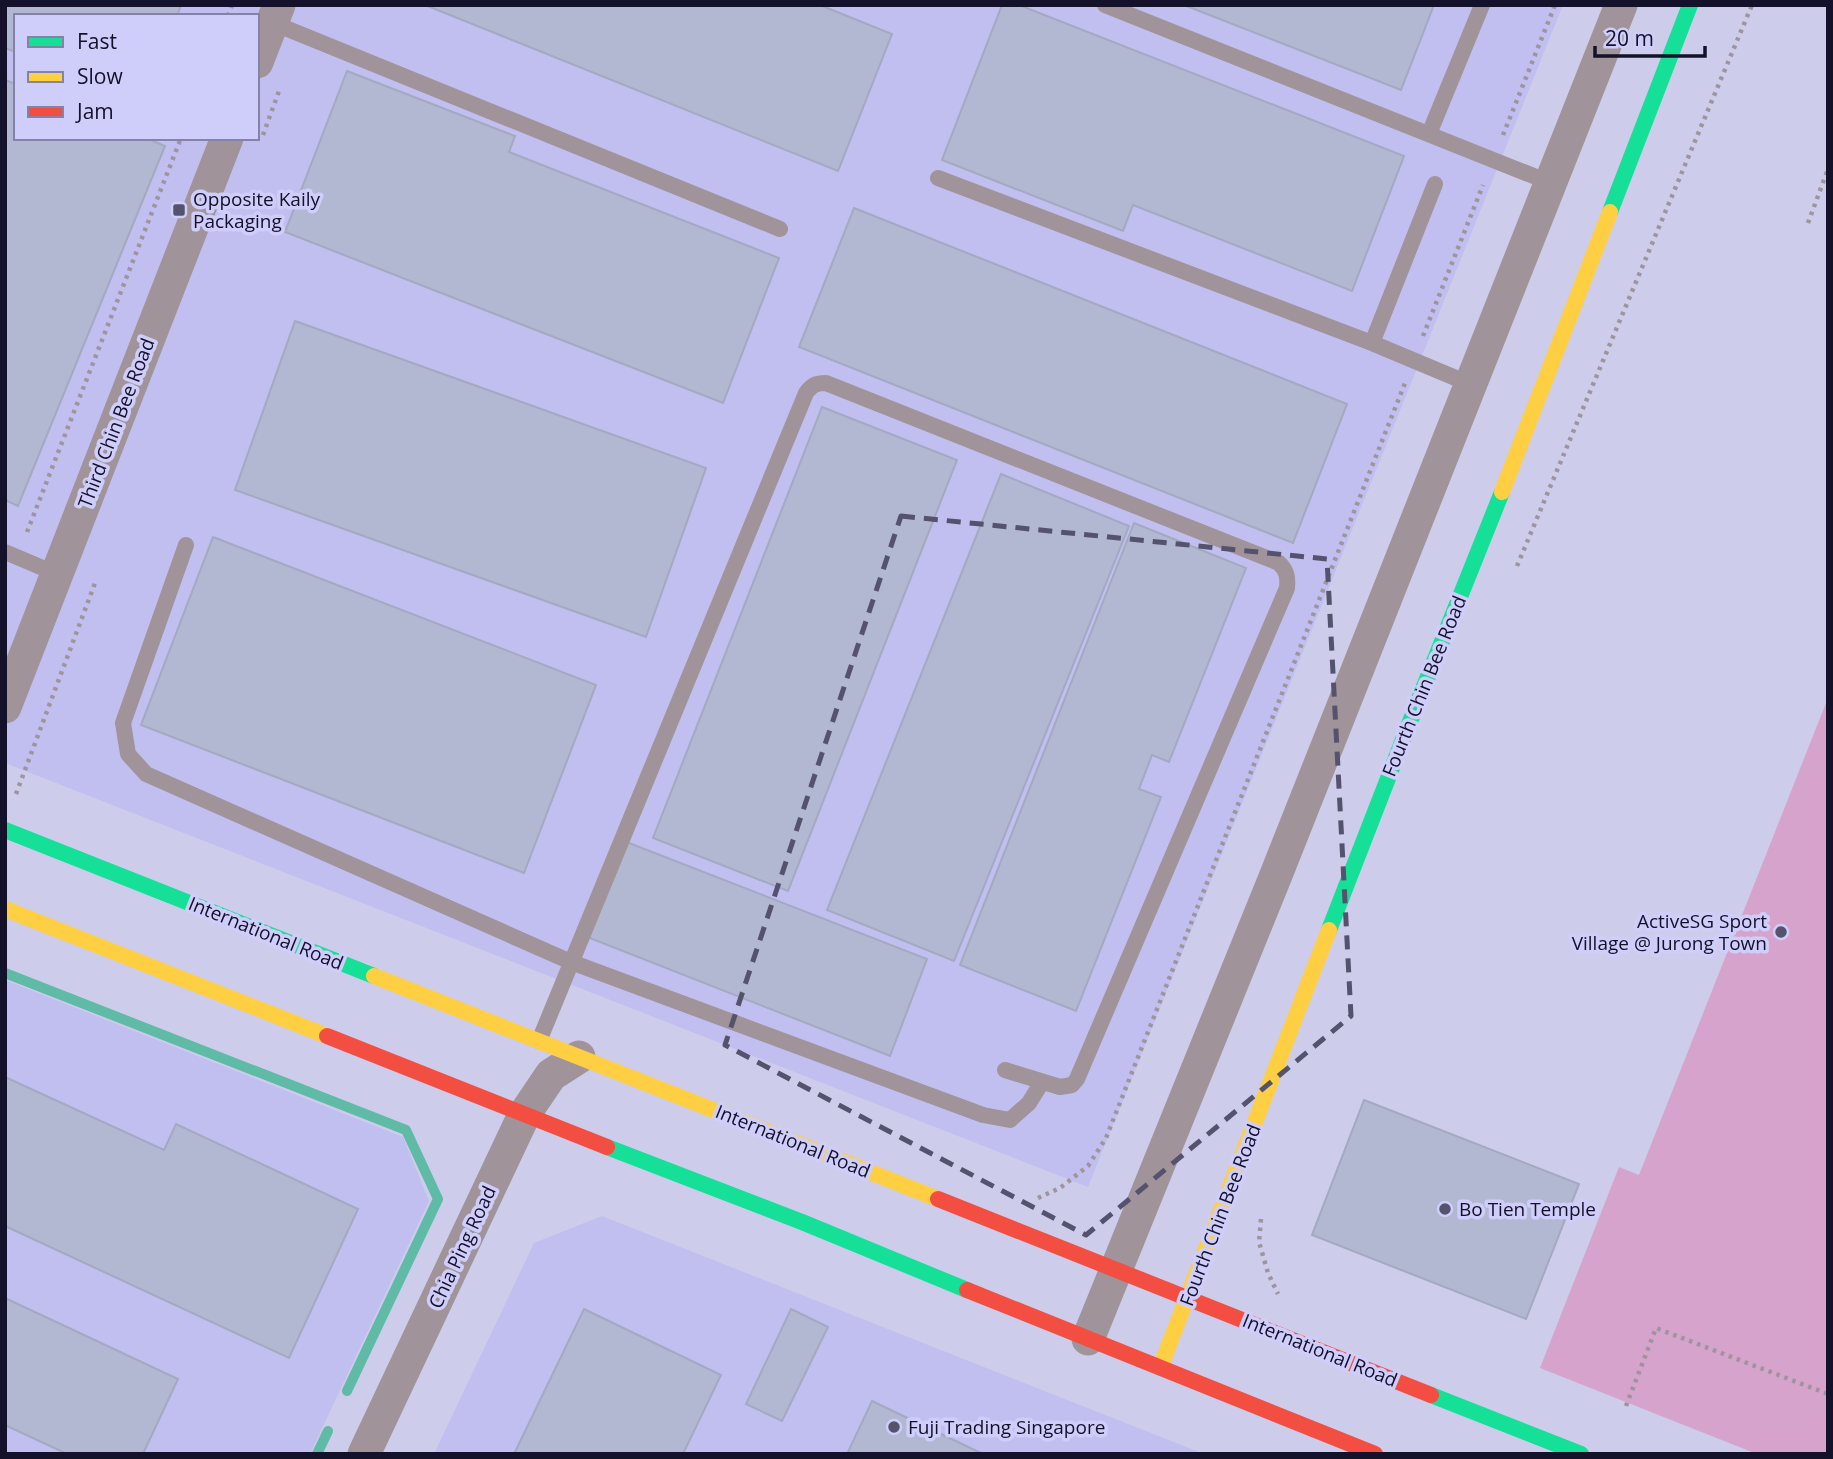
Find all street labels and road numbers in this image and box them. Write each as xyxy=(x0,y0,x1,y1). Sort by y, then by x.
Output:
street label: Third Chin Bee Road xyxy=(72,334,160,512)
street label: Fourth Chin Bee Road xyxy=(1376,592,1472,780)
street label: International Road xyxy=(185,890,347,976)
street label: International Road xyxy=(712,1098,874,1184)
street label: Fourth Chin Bee Road xyxy=(1173,1120,1267,1310)
street label: Chia Ping Road xyxy=(422,1182,502,1312)
street label: International Road xyxy=(1239,1307,1401,1393)

